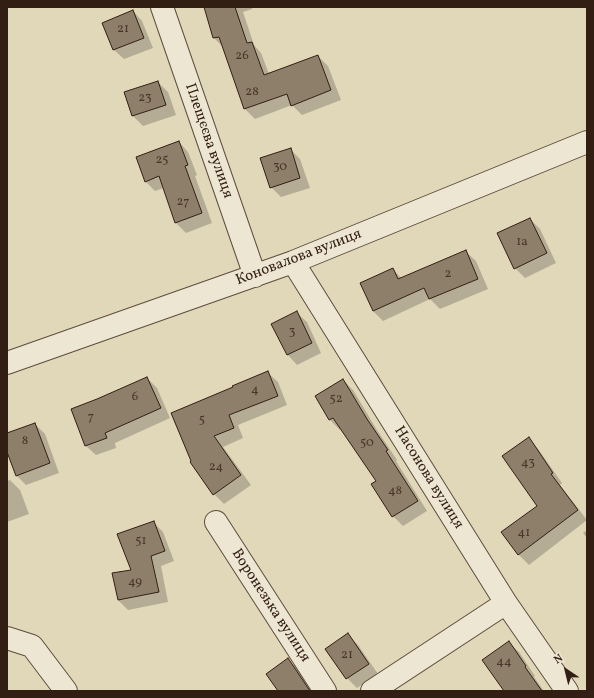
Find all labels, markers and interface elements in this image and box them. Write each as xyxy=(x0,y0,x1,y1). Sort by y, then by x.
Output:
house number: 21 xyxy=(117,22,129,38)
house number: 26 xyxy=(235,49,249,65)
street label: Плещєєва вулиця xyxy=(180,81,236,201)
house number: 28 xyxy=(245,85,259,101)
house number: 23 xyxy=(138,91,152,107)
house number: 25 xyxy=(155,153,169,169)
house number: 30 xyxy=(273,160,287,176)
house number: 27 xyxy=(177,195,189,211)
street label: Коновалова вулиця xyxy=(234,226,364,290)
house number: 1а xyxy=(516,235,528,251)
house number: 2 xyxy=(445,267,451,283)
house number: 3 xyxy=(289,325,295,341)
house number: 4 xyxy=(251,383,259,399)
house number: 6 xyxy=(132,390,138,406)
house number: 52 xyxy=(329,392,343,408)
house number: 7 xyxy=(88,410,94,426)
house number: 5 xyxy=(199,413,205,429)
street label: Насонова вулиця xyxy=(389,423,467,533)
house number: 8 xyxy=(22,434,28,450)
house number: 50 xyxy=(360,436,374,452)
house number: 43 xyxy=(521,456,535,472)
house number: 24 xyxy=(209,460,223,476)
house number: 48 xyxy=(388,484,402,500)
house number: 41 xyxy=(518,526,530,542)
house number: 51 xyxy=(135,534,147,550)
street label: Воронезька вулиця xyxy=(227,546,313,666)
house number: 49 xyxy=(128,575,142,591)
house number: 21 xyxy=(341,648,353,664)
north arrow xyxy=(546,650,586,690)
text: N xyxy=(551,651,566,668)
house number: 44 xyxy=(496,655,512,671)

